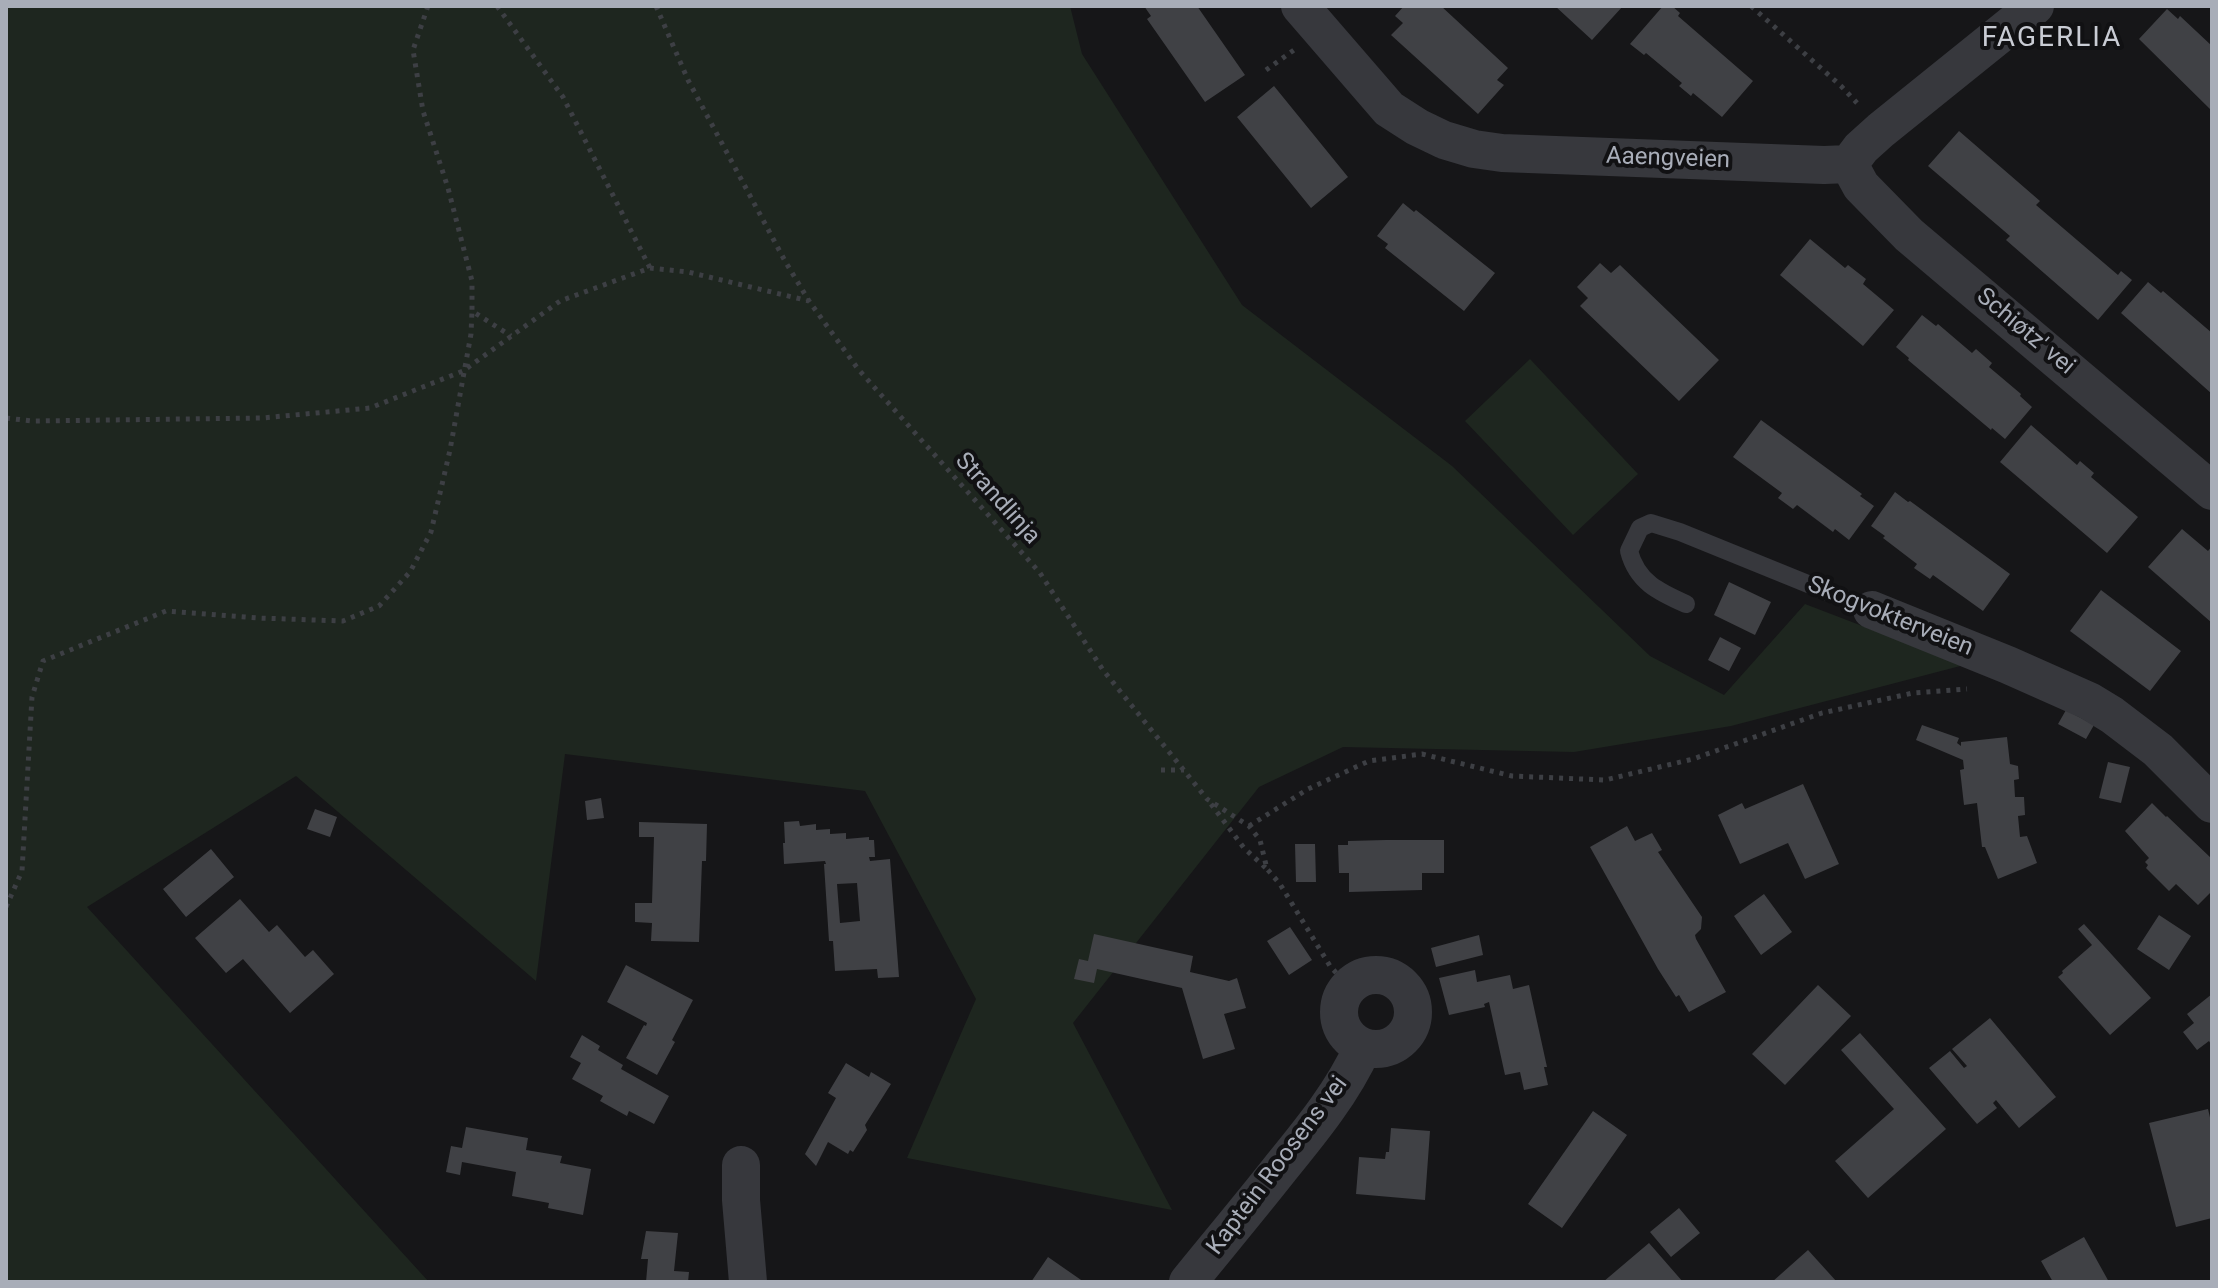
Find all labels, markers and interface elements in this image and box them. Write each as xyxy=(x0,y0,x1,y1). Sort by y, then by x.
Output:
district label: FAGERLIA xyxy=(1982,22,2122,56)
street label: Aaengveien xyxy=(1605,142,1731,176)
street label: Schiøtz' vei xyxy=(1970,283,2080,381)
street label: Strandlinja xyxy=(948,447,1046,551)
street label: Skogvokterveien xyxy=(1803,571,1977,663)
street label: Kaptein Roosens vei xyxy=(1201,1071,1355,1261)

